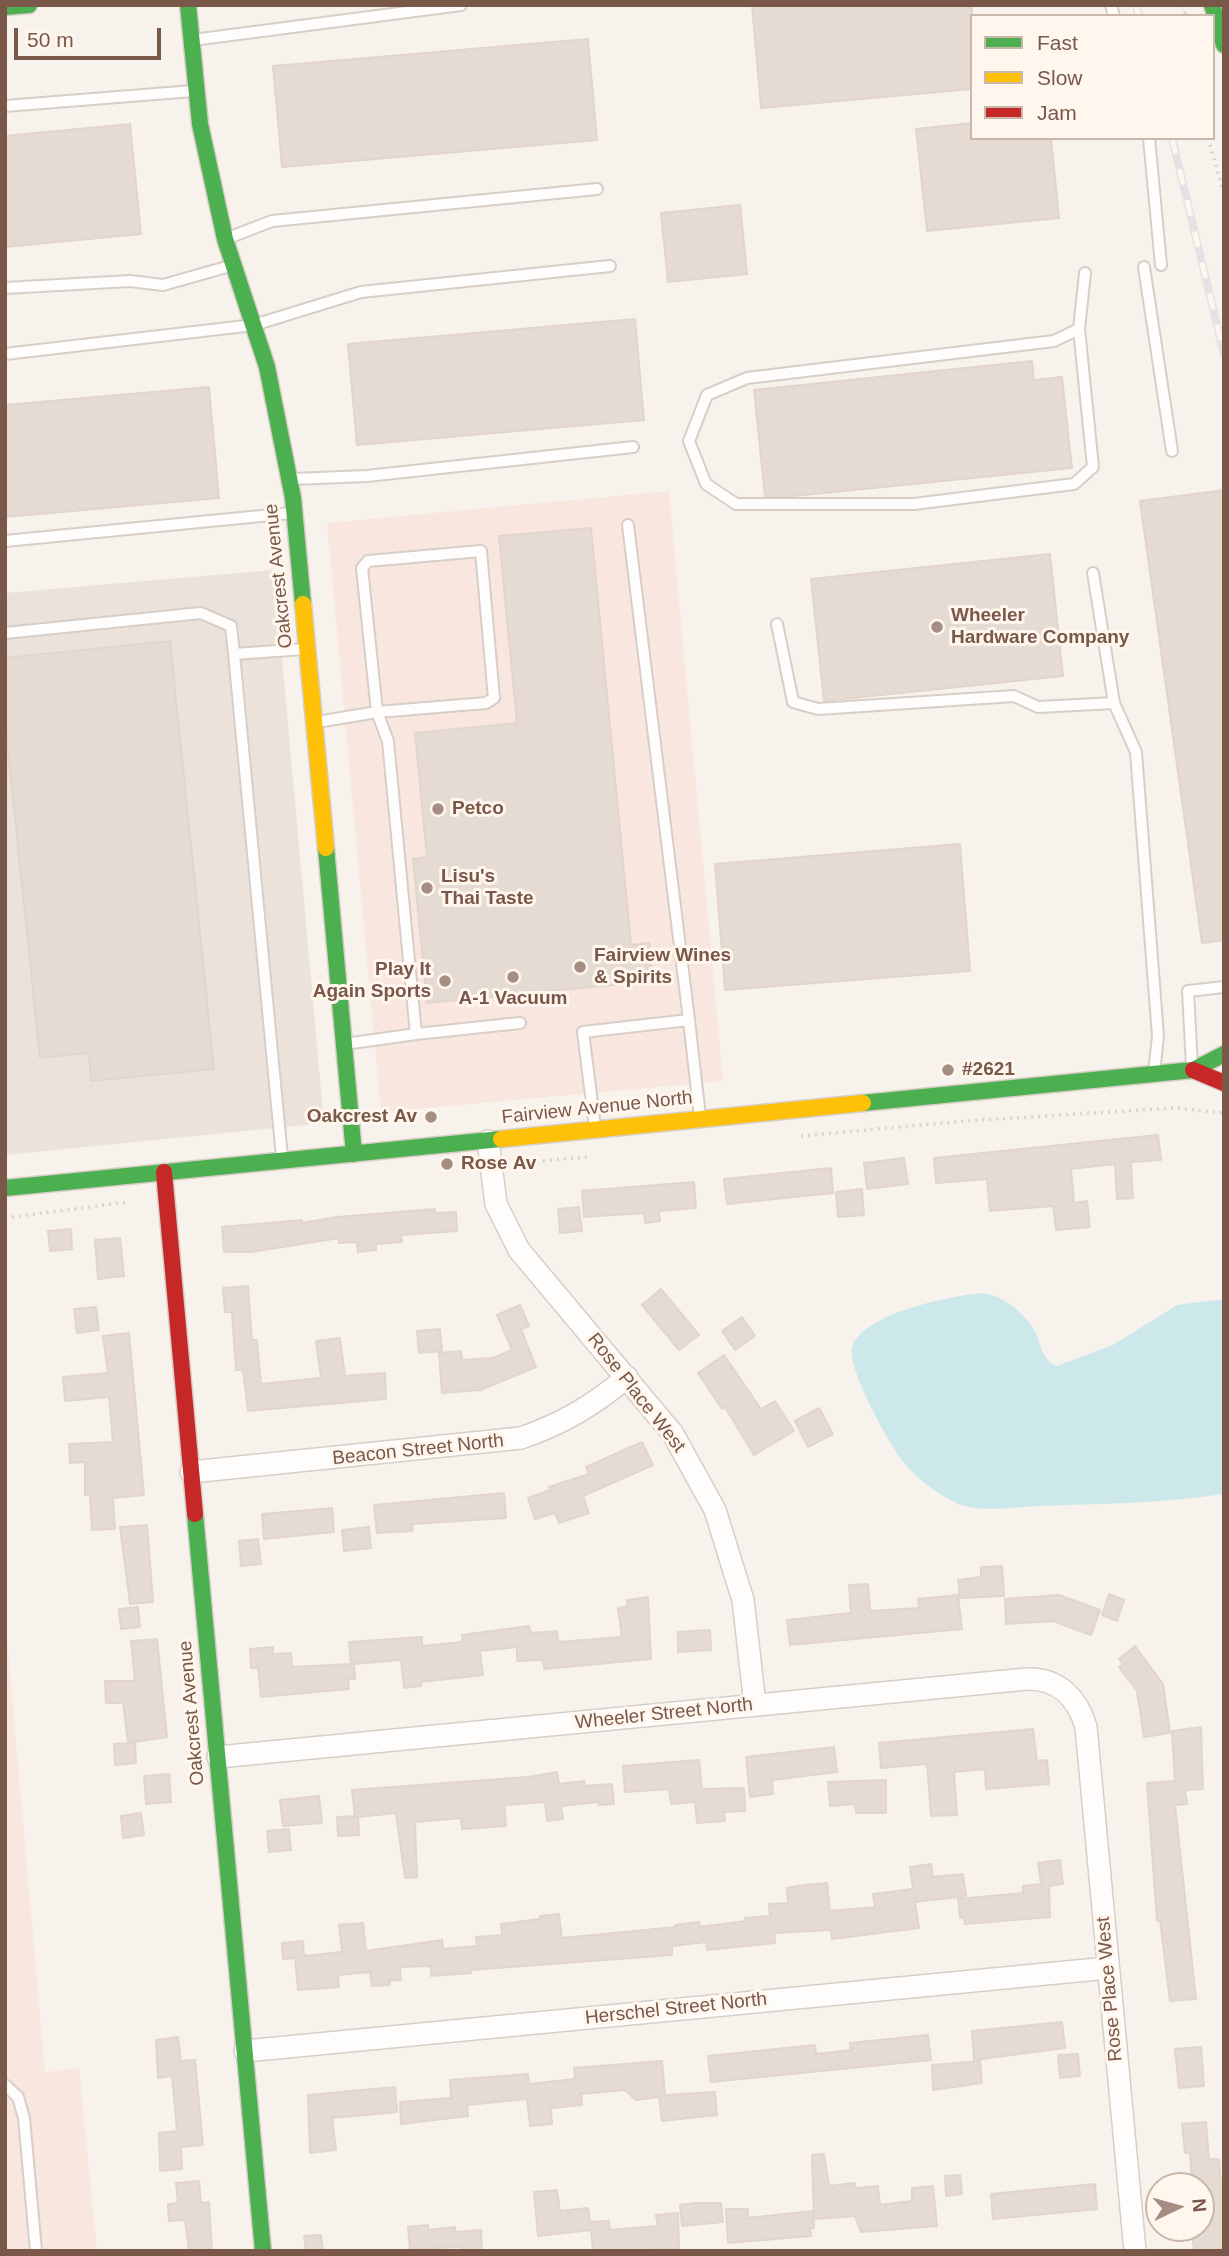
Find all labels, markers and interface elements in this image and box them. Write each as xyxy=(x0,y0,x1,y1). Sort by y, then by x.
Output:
scale bar xyxy=(18,14,164,58)
legend xyxy=(970,14,1215,140)
text: 50 m xyxy=(27,28,74,51)
text: Fast xyxy=(1037,31,1078,54)
text: Slow xyxy=(1037,66,1083,89)
text: Jam xyxy=(1037,101,1077,124)
street label: Oakcrest Avenue xyxy=(260,503,298,649)
place label: Wheeler Hardware Company xyxy=(951,605,1129,649)
marker: Wheeler Hardware Company xyxy=(929,619,945,635)
place label: Petco xyxy=(452,798,504,820)
marker: Petco xyxy=(430,801,446,817)
place label: Lisu's Thai Taste xyxy=(441,866,534,910)
marker: Lisu's Thai Taste xyxy=(419,880,435,896)
place label: Fairview Wines & Spirits xyxy=(594,945,731,989)
place label: Play It Again Sports xyxy=(313,959,431,1003)
marker: Fairview Wines & Spirits xyxy=(572,959,588,975)
marker: A-1 Vacuum xyxy=(505,969,521,985)
marker: Play It Again Sports xyxy=(437,973,453,989)
place label: A-1 Vacuum xyxy=(459,988,567,1010)
place label: #2621 xyxy=(962,1059,1015,1081)
marker: #2621 xyxy=(940,1062,956,1078)
street label: Fairview Avenue North xyxy=(500,1087,694,1129)
place label: Oakcrest Av xyxy=(307,1106,417,1128)
marker: Oakcrest Av xyxy=(423,1109,439,1125)
place label: Rose Av xyxy=(461,1153,536,1175)
marker: Rose Av xyxy=(439,1156,455,1172)
street label: Rose Place West xyxy=(582,1329,690,1457)
street label: Beacon Street North xyxy=(331,1430,505,1470)
street label: Oakcrest Avenue xyxy=(174,1640,210,1786)
street label: Wheeler Street North xyxy=(574,1693,754,1735)
street label: Rose Place West xyxy=(1092,1916,1128,2062)
street label: Herschel Street North xyxy=(584,1988,768,2030)
north arrow xyxy=(1145,2172,1215,2242)
text: N xyxy=(1188,2198,1210,2213)

